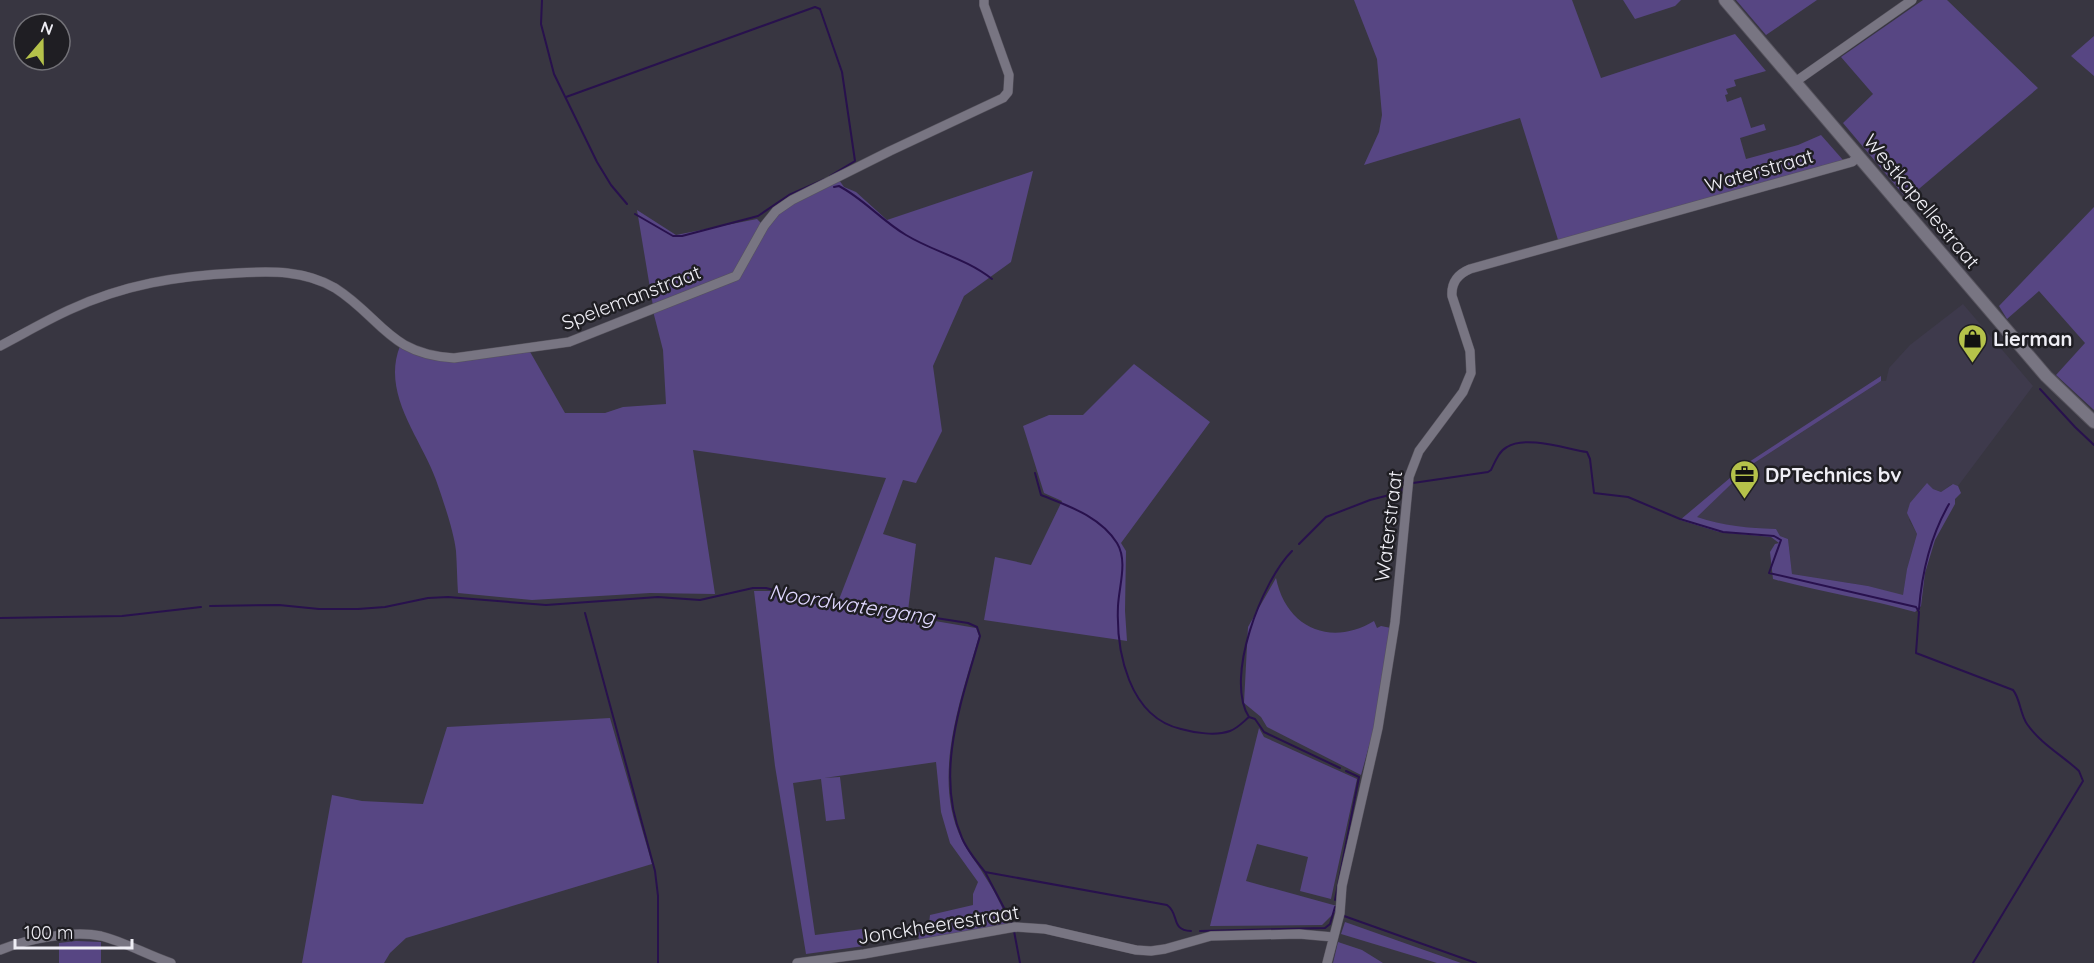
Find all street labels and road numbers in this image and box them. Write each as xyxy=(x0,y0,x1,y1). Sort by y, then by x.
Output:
street label: Westkapellestraat xyxy=(1859,129,1986,273)
street label: Waterstraat xyxy=(1702,143,1816,197)
street label: Spelemanstraat xyxy=(558,259,704,335)
street label: Waterstraat xyxy=(1369,469,1407,583)
street label: Jonckheerestraat xyxy=(855,899,1021,949)

